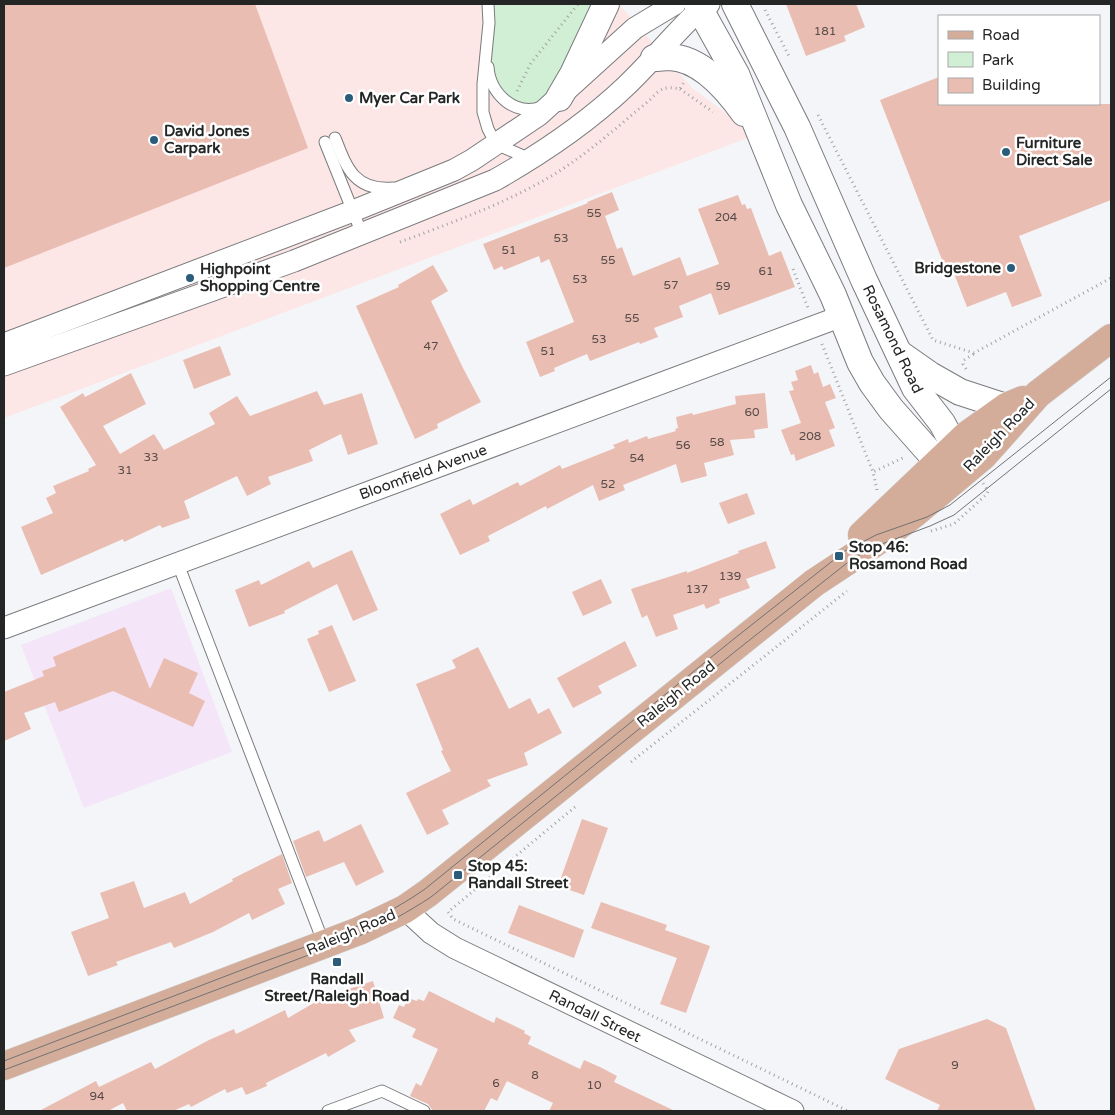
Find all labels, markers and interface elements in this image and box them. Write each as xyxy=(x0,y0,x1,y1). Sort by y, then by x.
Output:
legend xyxy=(938,15,1100,105)
house number: 181 xyxy=(814,24,836,38)
text: Road xyxy=(982,26,1020,44)
text: Park xyxy=(982,51,1014,69)
text: Building xyxy=(982,76,1041,94)
place label: Myer Car Park xyxy=(359,89,460,108)
marker: Myer Car Park xyxy=(343,92,355,104)
place label: David Jones Carpark xyxy=(164,122,249,158)
marker: David Jones Carpark xyxy=(148,134,160,146)
place label: Furniture Direct Sale xyxy=(1016,134,1093,169)
marker: Furniture Direct Sale xyxy=(1000,146,1012,158)
house number: 55 xyxy=(586,206,602,220)
house number: 204 xyxy=(715,210,738,224)
house number: 53 xyxy=(553,231,569,245)
house number: 51 xyxy=(501,243,517,257)
house number: 55 xyxy=(600,253,616,267)
place label: Bridgestone xyxy=(914,259,1002,278)
place label: Highpoint Shopping Centre xyxy=(200,260,320,296)
marker: Bridgestone xyxy=(1005,262,1017,274)
house number: 61 xyxy=(758,264,774,278)
marker: Highpoint Shopping Centre xyxy=(184,272,196,284)
house number: 53 xyxy=(572,272,588,286)
house number: 57 xyxy=(663,278,679,292)
house number: 59 xyxy=(715,279,731,293)
street label: Rosamond Road xyxy=(859,282,927,396)
house number: 55 xyxy=(624,311,640,325)
house number: 53 xyxy=(591,332,607,346)
house number: 47 xyxy=(423,339,439,353)
house number: 51 xyxy=(540,344,556,358)
street label: Raleigh Road xyxy=(959,394,1039,476)
house number: 60 xyxy=(744,405,760,419)
house number: 208 xyxy=(799,429,821,443)
house number: 58 xyxy=(709,435,725,449)
house number: 56 xyxy=(675,438,691,452)
street label: Bloomfield Avenue xyxy=(357,441,489,503)
house number: 33 xyxy=(143,450,159,464)
house number: 54 xyxy=(629,451,645,465)
house number: 31 xyxy=(117,463,133,477)
house number: 52 xyxy=(600,477,616,491)
place label: Stop 46: Rosamond Road xyxy=(849,538,968,573)
marker: Stop 46: Rosamond Road xyxy=(833,550,845,562)
house number: 139 xyxy=(719,569,741,583)
house number: 137 xyxy=(686,582,708,596)
street label: Raleigh Road xyxy=(633,657,719,731)
place label: Stop 45: Randall Street xyxy=(468,857,569,892)
marker: Stop 45: Randall Street xyxy=(452,869,464,881)
street label: Raleigh Road xyxy=(304,905,398,959)
marker: Randall Street/Raleigh Road xyxy=(331,956,343,968)
place label: Randall Street/Raleigh Road xyxy=(265,970,409,1006)
street label: Randall Street xyxy=(546,986,644,1046)
house number: 9 xyxy=(951,1058,959,1072)
house number: 8 xyxy=(531,1068,539,1082)
house number: 6 xyxy=(492,1076,500,1090)
house number: 10 xyxy=(586,1078,602,1092)
house number: 94 xyxy=(89,1089,105,1103)

